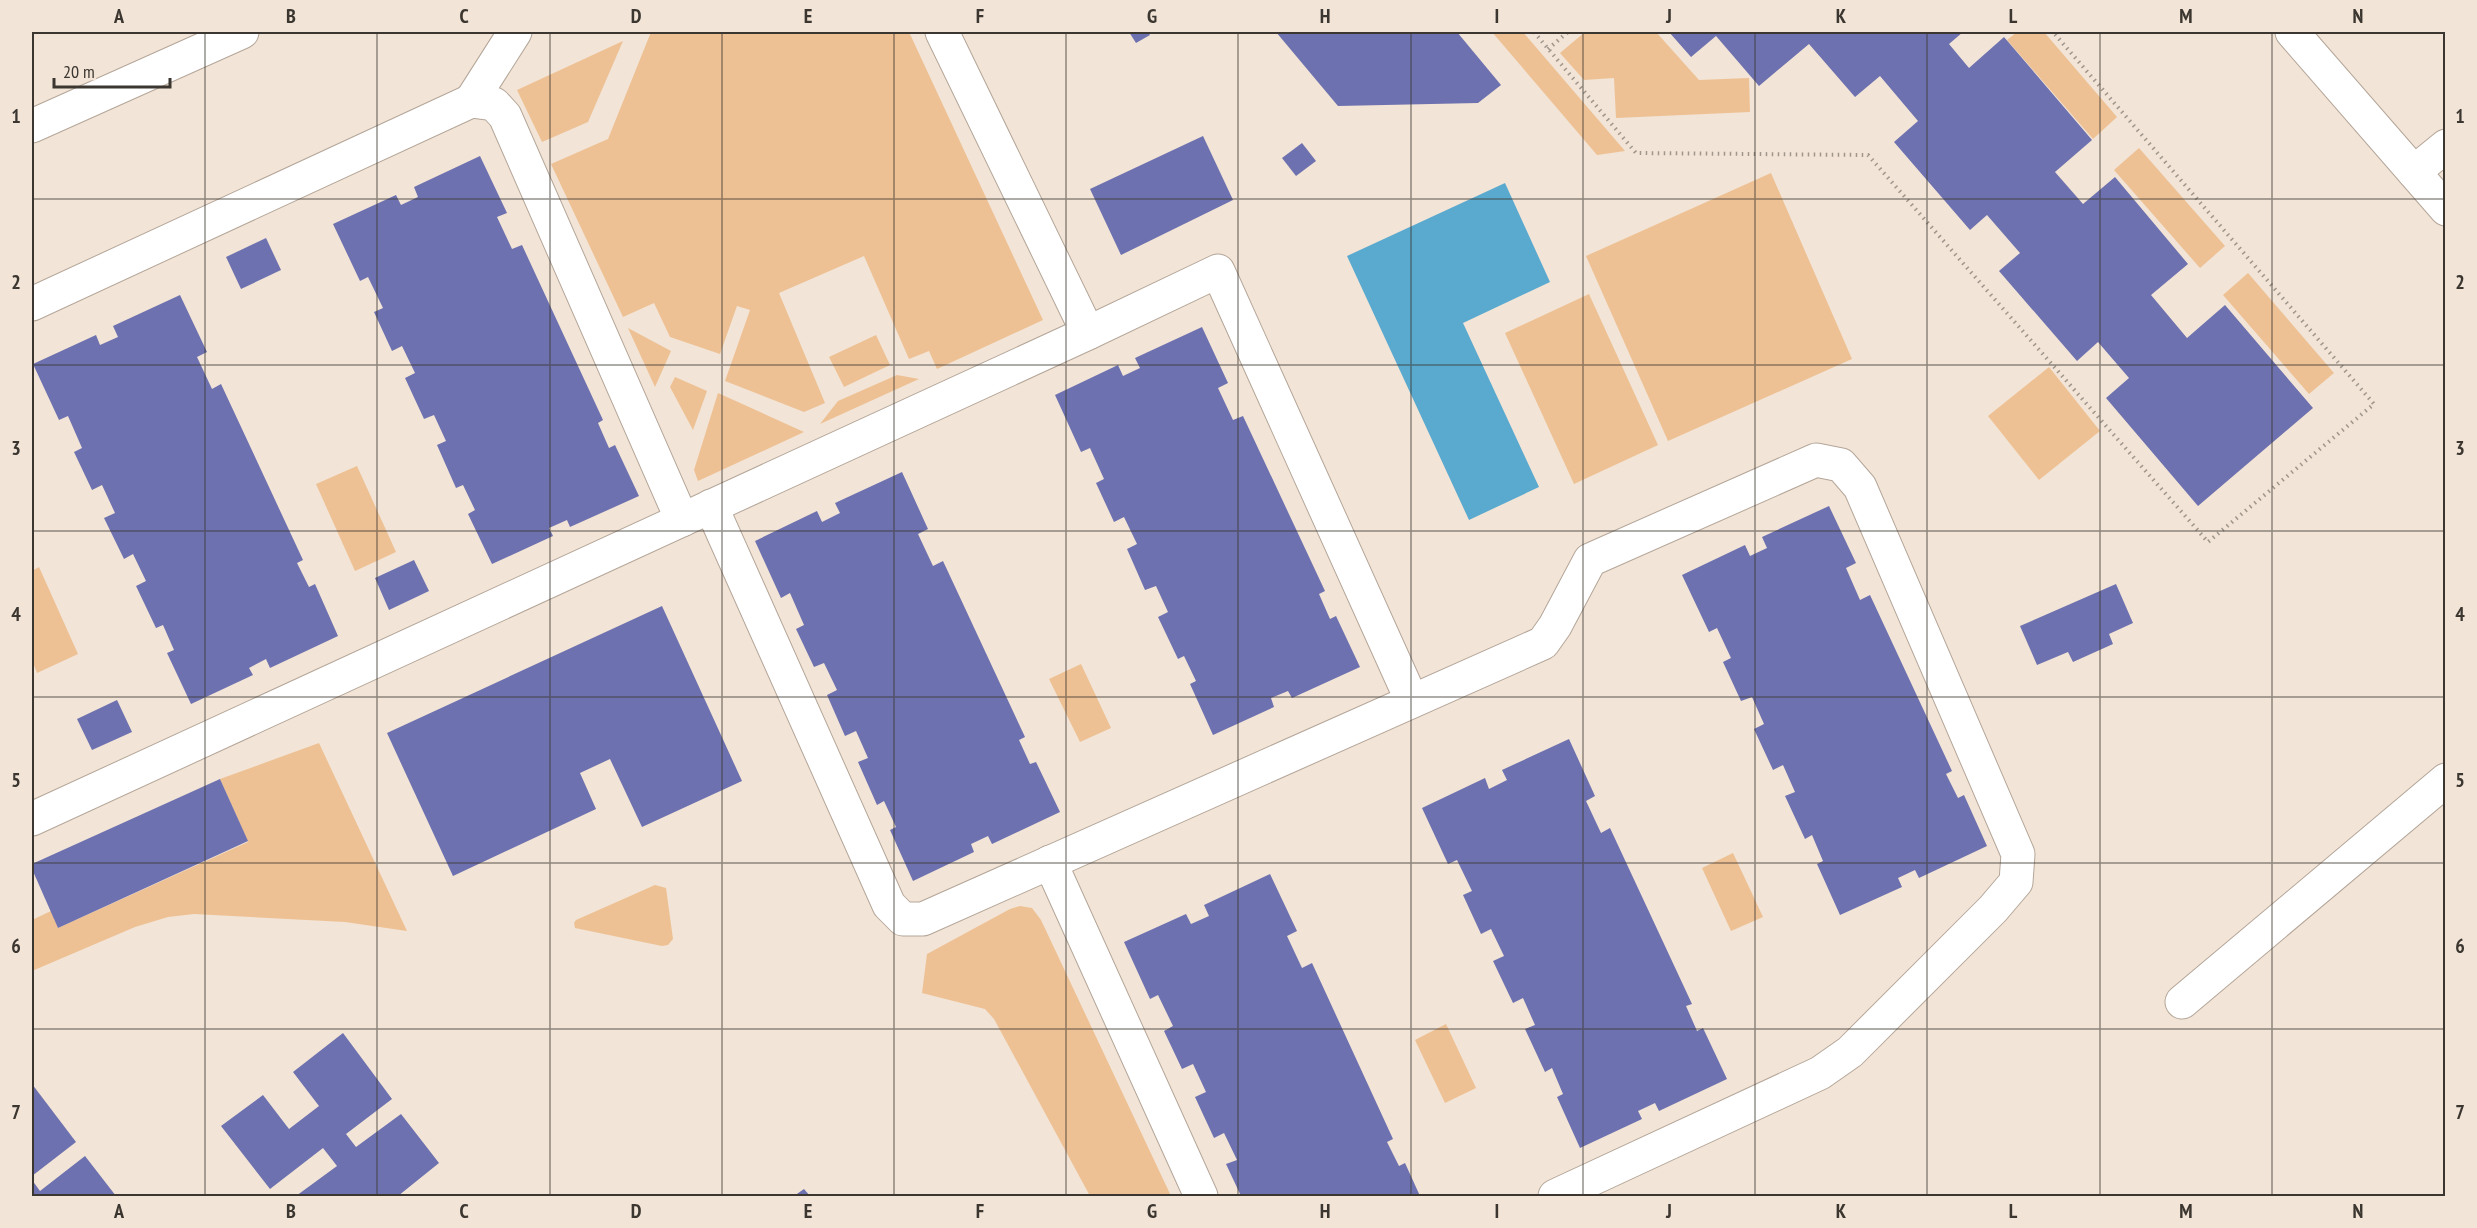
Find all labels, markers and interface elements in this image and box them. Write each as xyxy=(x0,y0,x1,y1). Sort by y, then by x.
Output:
text: A xyxy=(113,3,125,29)
text: B xyxy=(286,3,296,29)
text: C xyxy=(459,3,469,29)
text: D xyxy=(631,3,642,29)
text: E xyxy=(804,3,812,29)
text: F xyxy=(976,3,984,29)
text: G xyxy=(1147,3,1157,29)
text: H xyxy=(1320,3,1330,29)
text: I xyxy=(1495,3,1499,29)
text: J xyxy=(1665,3,1672,29)
text: K xyxy=(1836,3,1847,29)
text: L xyxy=(2009,3,2018,29)
text: M xyxy=(2179,3,2193,29)
text: N xyxy=(2353,3,2363,29)
scale bar xyxy=(54,51,170,89)
text: 20 m xyxy=(63,60,95,83)
text: 1 xyxy=(11,103,21,129)
text: 1 xyxy=(2455,103,2465,129)
text: 2 xyxy=(11,269,21,295)
text: 2 xyxy=(2455,269,2465,295)
text: 3 xyxy=(11,435,21,461)
text: 3 xyxy=(2455,435,2465,461)
text: 4 xyxy=(11,601,21,627)
text: 4 xyxy=(2455,601,2465,627)
text: 5 xyxy=(11,767,21,793)
text: 5 xyxy=(2455,767,2465,793)
text: 6 xyxy=(11,933,21,959)
text: 6 xyxy=(2455,933,2465,959)
text: 7 xyxy=(11,1099,21,1125)
text: 7 xyxy=(2455,1099,2465,1125)
text: A xyxy=(113,1198,125,1224)
text: B xyxy=(286,1198,296,1224)
text: C xyxy=(459,1198,469,1224)
text: D xyxy=(631,1198,642,1224)
text: E xyxy=(804,1198,812,1224)
text: F xyxy=(976,1198,984,1224)
text: G xyxy=(1147,1198,1157,1224)
text: H xyxy=(1320,1198,1330,1224)
text: I xyxy=(1495,1198,1499,1224)
text: J xyxy=(1665,1198,1672,1224)
text: K xyxy=(1836,1198,1847,1224)
text: L xyxy=(2009,1198,2018,1224)
text: M xyxy=(2179,1198,2193,1224)
text: N xyxy=(2353,1198,2363,1224)

